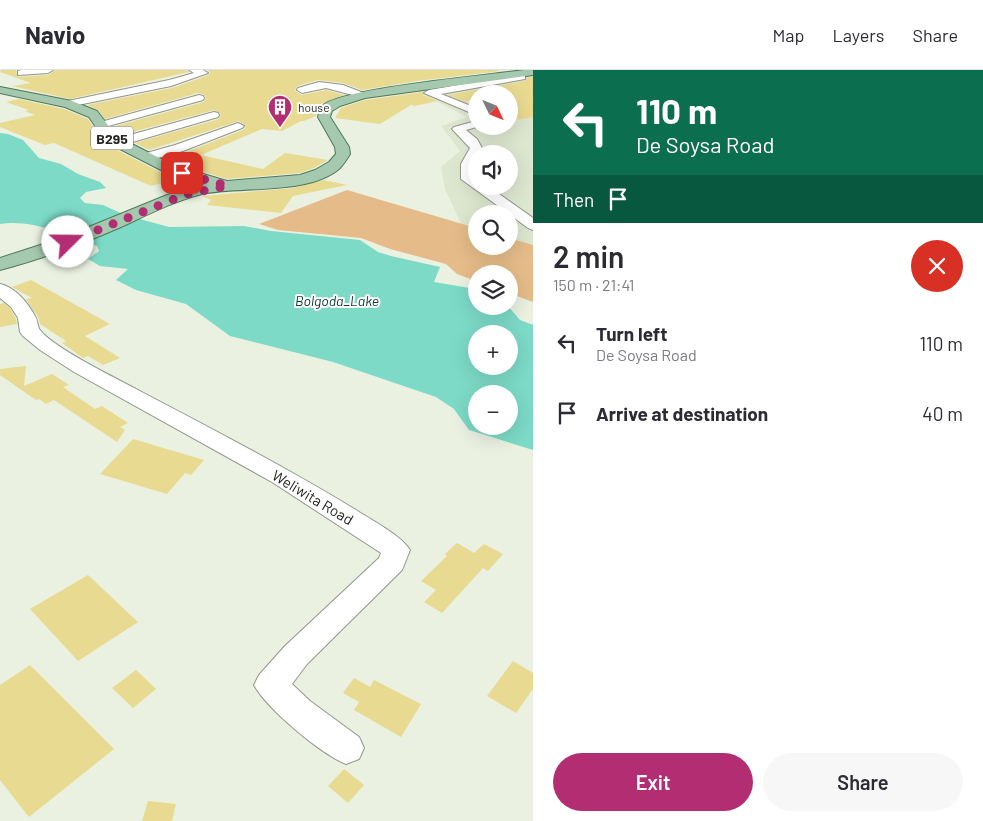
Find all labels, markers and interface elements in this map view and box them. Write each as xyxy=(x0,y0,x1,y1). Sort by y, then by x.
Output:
text: Navio xyxy=(25,20,85,49)
text: Map xyxy=(772,24,804,46)
text: Layers xyxy=(832,24,885,46)
text: Share xyxy=(913,24,958,46)
north arrow xyxy=(468,85,518,135)
map controls xyxy=(468,85,518,435)
text: 110 m xyxy=(636,89,717,131)
icon: left xyxy=(553,90,618,155)
building icon: house xyxy=(267,94,293,128)
place label: house xyxy=(298,100,330,114)
road number: B295 xyxy=(91,126,133,150)
text: De Soysa Road xyxy=(636,131,774,157)
button: sound xyxy=(468,145,518,195)
pin xyxy=(161,152,203,194)
icon: arrive xyxy=(168,159,196,187)
icon: arrive xyxy=(604,185,632,213)
text: Then xyxy=(553,188,594,211)
button: search xyxy=(468,205,518,255)
position arrow xyxy=(41,215,93,267)
text: 2 min xyxy=(553,238,624,274)
button: close xyxy=(911,240,963,292)
button: layers xyxy=(468,265,518,315)
text: 150 m · 21:41 xyxy=(553,275,634,294)
water label: Bolgoda_Lake xyxy=(295,292,379,309)
text: Turn left xyxy=(596,322,667,345)
button: + xyxy=(468,325,518,375)
icon: left xyxy=(553,329,581,357)
text: 110 m xyxy=(919,332,963,355)
text: De Soysa Road xyxy=(596,345,697,364)
button: − xyxy=(468,385,518,435)
icon: arrive xyxy=(553,399,581,427)
text: Arrive at destination xyxy=(596,402,768,425)
text: 40 m xyxy=(922,402,963,425)
street label: Weliwita Road xyxy=(269,466,357,528)
button: Exit xyxy=(553,753,753,811)
button: Share xyxy=(763,753,963,811)

